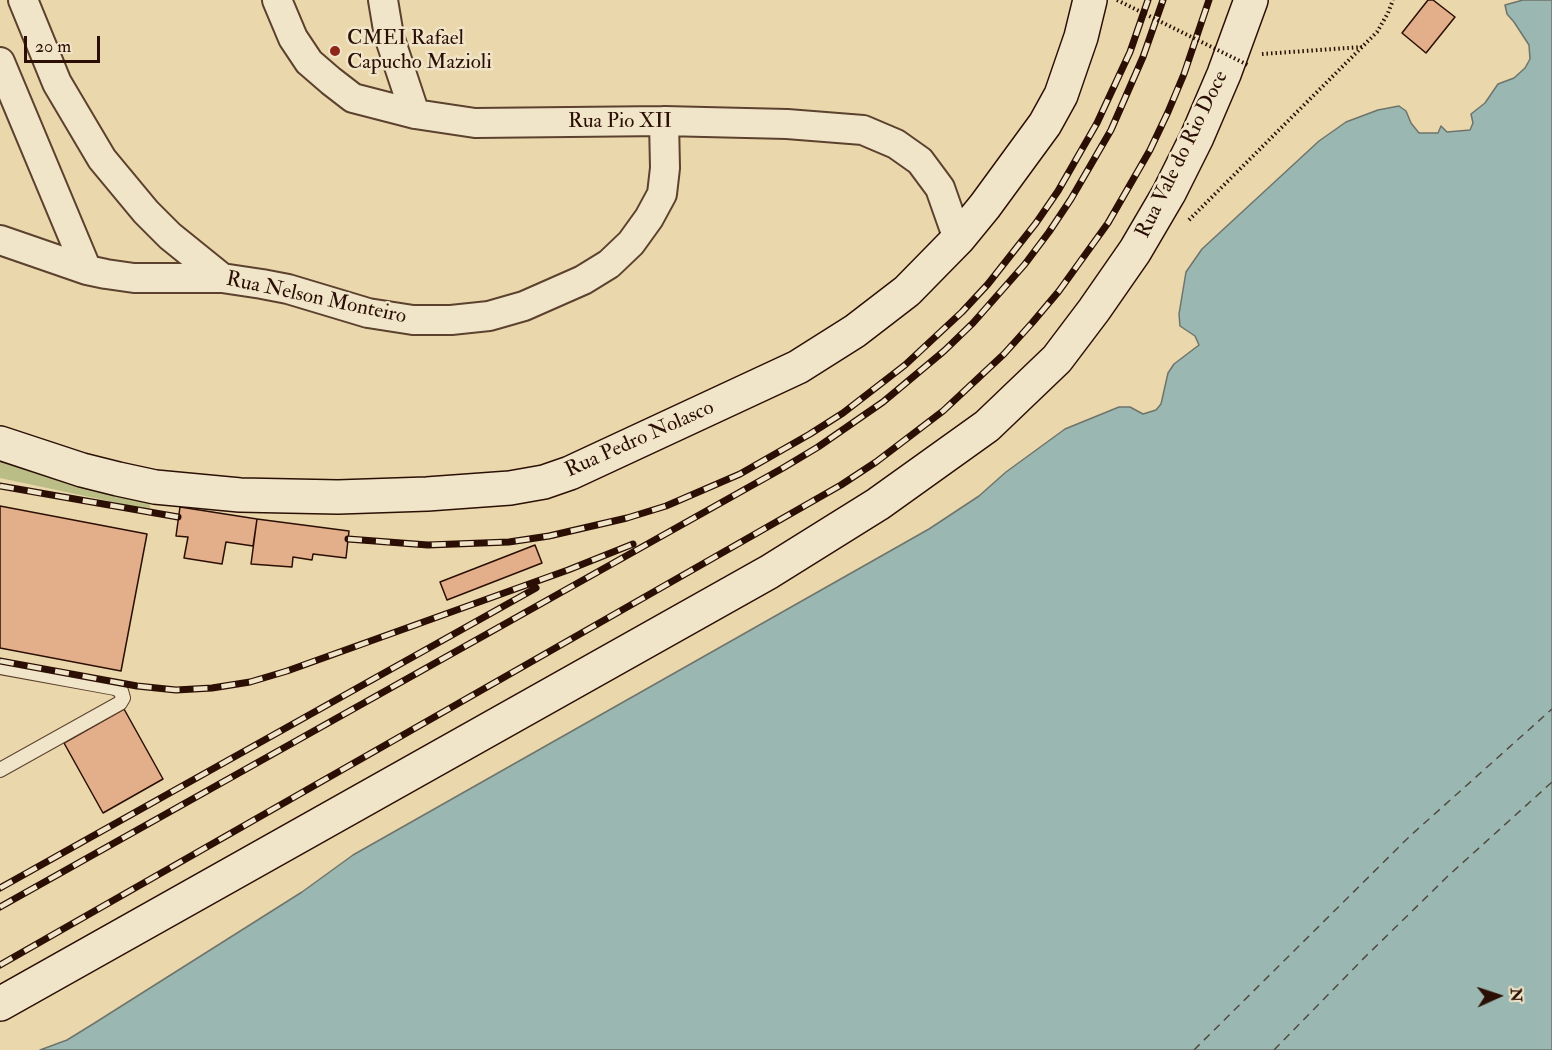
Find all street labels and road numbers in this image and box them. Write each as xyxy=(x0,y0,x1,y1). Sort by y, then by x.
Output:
street label: Rua Vale do Rio Doce xyxy=(1131,67,1235,243)
street label: Rua Pio XII xyxy=(568,109,672,135)
street label: Rua Nelson Monteiro xyxy=(224,268,408,330)
street label: Rua Pedro Nolasco xyxy=(562,396,718,484)

